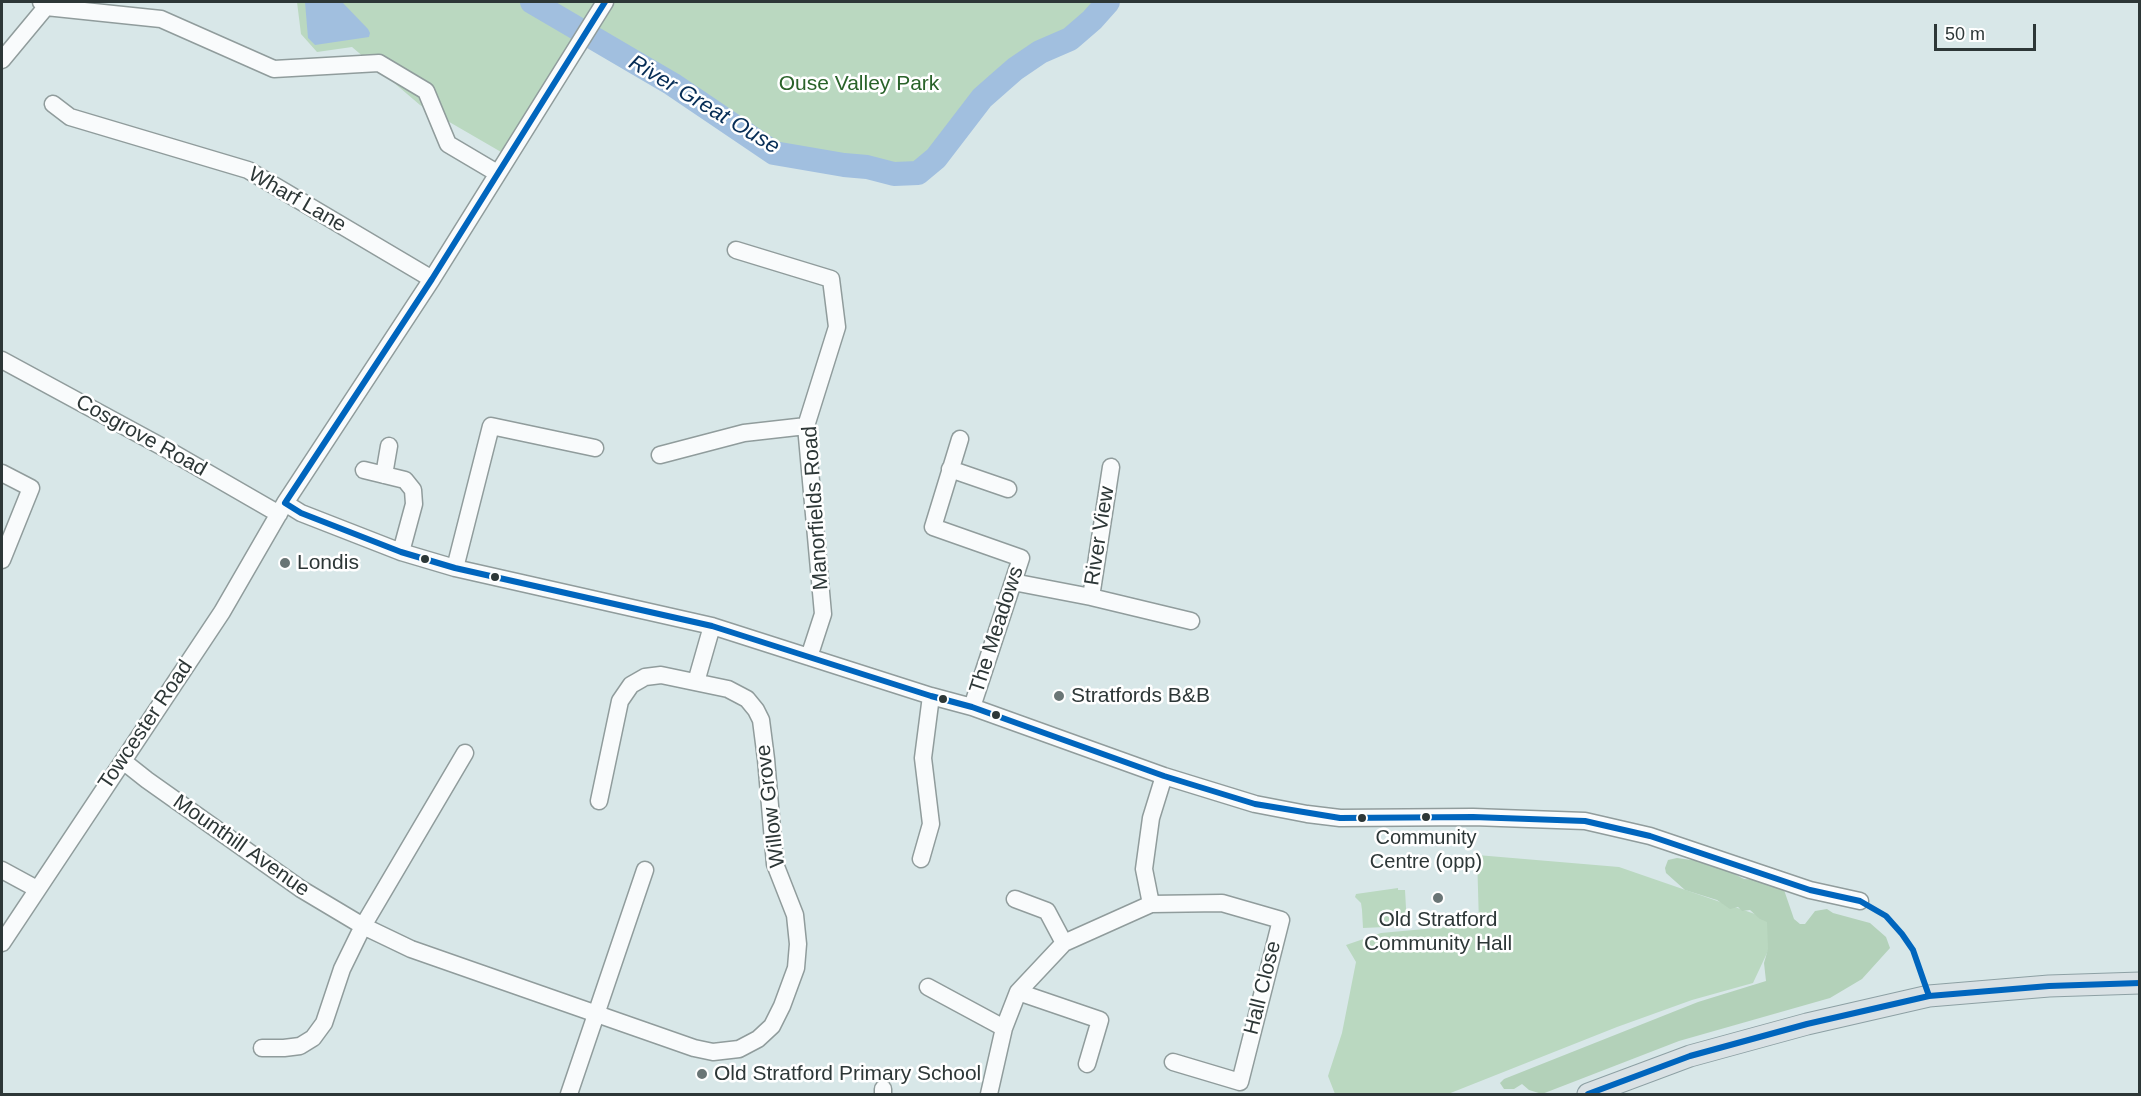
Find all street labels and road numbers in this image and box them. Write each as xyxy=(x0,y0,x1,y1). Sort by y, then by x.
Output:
street label: Wharf Lane xyxy=(244,162,350,238)
street label: Cosgrove Road xyxy=(71,390,211,482)
street label: Manorfields Road xyxy=(798,425,834,591)
street label: River View xyxy=(1080,485,1120,587)
street label: The Meadows xyxy=(965,563,1029,697)
street label: Towcester Road xyxy=(93,656,199,794)
street label: Willow Grove xyxy=(751,743,791,869)
street label: Mounthill Avenue xyxy=(168,790,314,902)
street label: Hall Close xyxy=(1239,939,1287,1037)

